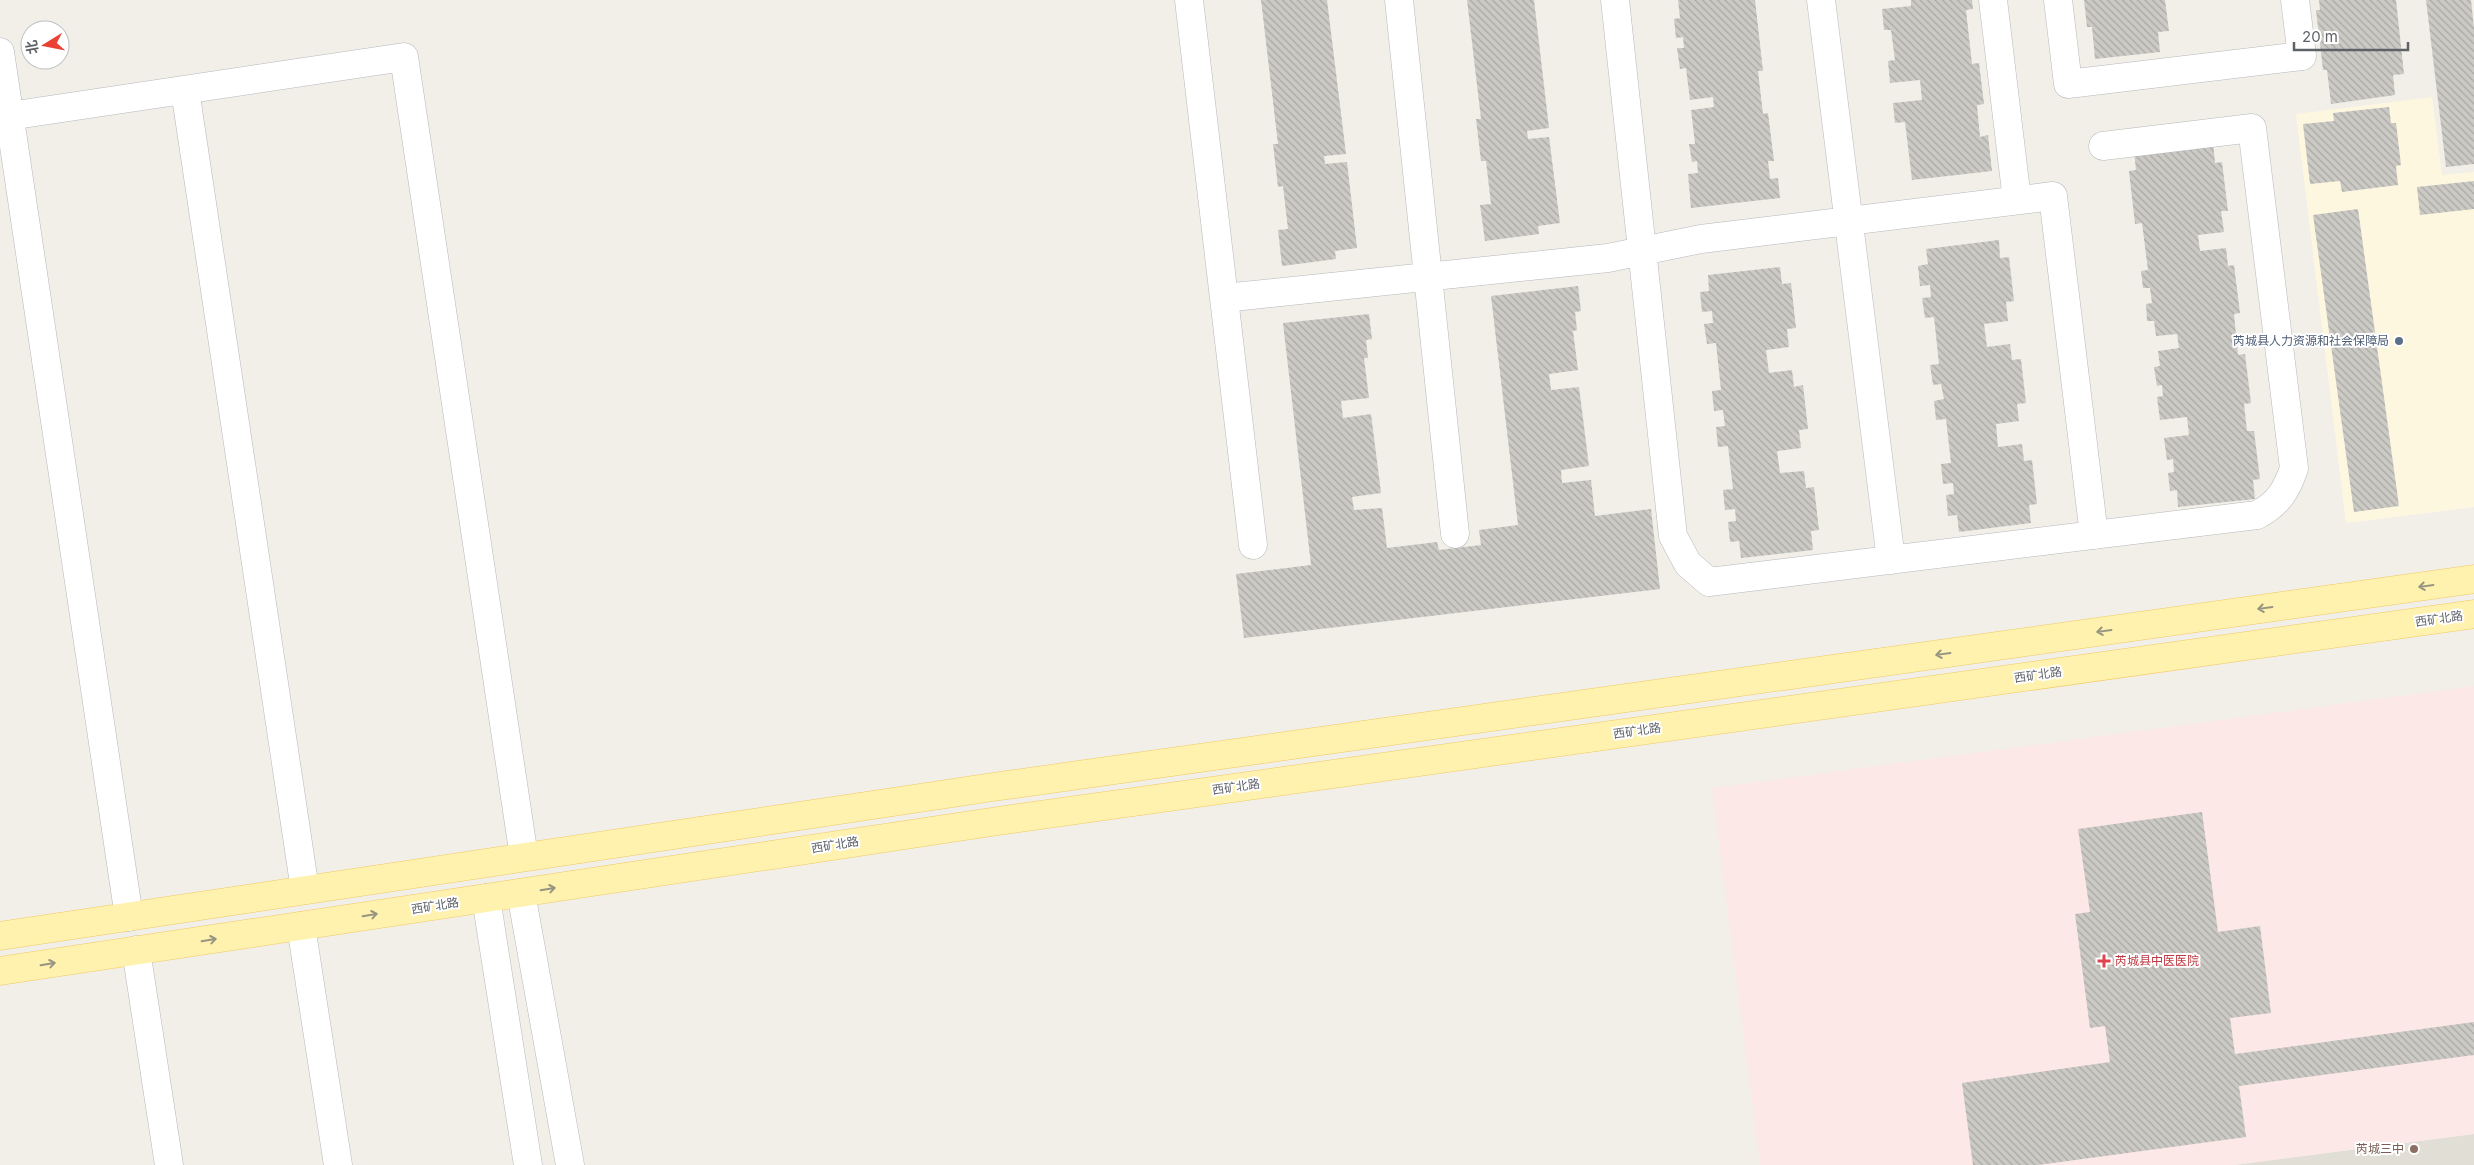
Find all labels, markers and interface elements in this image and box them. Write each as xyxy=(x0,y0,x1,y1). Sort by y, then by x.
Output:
north arrow xyxy=(20,20,70,70)
scale bar xyxy=(2294,20,2408,52)
text: 20 m xyxy=(2302,27,2338,46)
text: 北 xyxy=(22,39,41,56)
place label: 芮城县人力资源和社会保障局 xyxy=(2233,333,2389,348)
marker: 芮城县人力资源和社会保障局 xyxy=(2393,335,2405,347)
one-way arrow xyxy=(2418,581,2434,591)
one-way arrow xyxy=(2257,603,2273,613)
street label: 西矿北路 xyxy=(2414,608,2464,629)
one-way arrow xyxy=(2096,626,2112,636)
one-way arrow xyxy=(1935,649,1951,659)
street label: 西矿北路 xyxy=(2013,664,2063,685)
street label: 西矿北路 xyxy=(1612,720,1662,741)
street label: 西矿北路 xyxy=(1211,776,1261,797)
street label: 西矿北路 xyxy=(810,833,860,856)
one-way arrow xyxy=(539,883,555,893)
street label: 西矿北路 xyxy=(410,894,460,917)
one-way arrow xyxy=(361,910,377,920)
one-way arrow xyxy=(201,934,217,944)
place label: 芮城县中医医院 xyxy=(2115,953,2199,968)
marker: 芮城县中医医院 xyxy=(2097,954,2111,968)
one-way arrow xyxy=(40,958,56,968)
place label: 芮城三中 xyxy=(2356,1141,2404,1156)
marker: 芮城三中 xyxy=(2408,1143,2420,1155)

